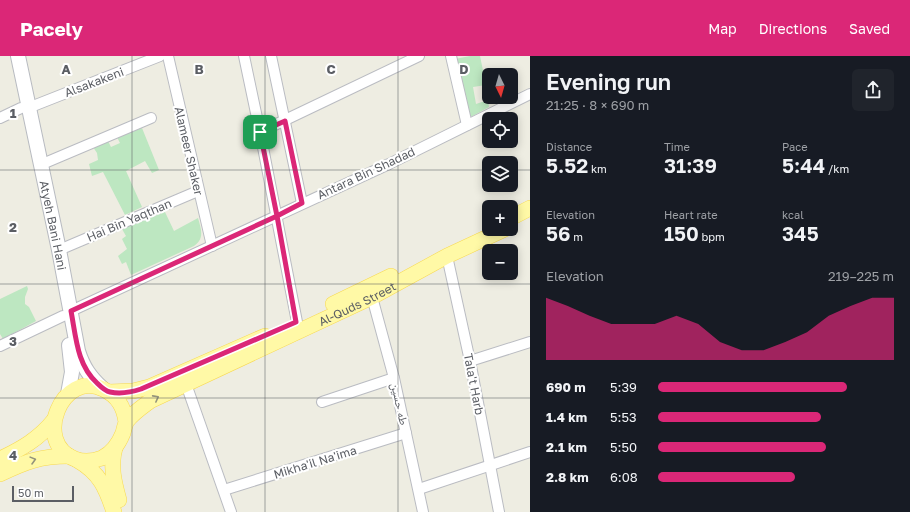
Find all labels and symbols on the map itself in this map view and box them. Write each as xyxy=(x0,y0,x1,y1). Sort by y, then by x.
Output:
text: B xyxy=(194,61,204,77)
text: C xyxy=(326,61,336,77)
text: D xyxy=(459,61,469,77)
street label: Alsakakeni xyxy=(62,64,126,100)
north arrow xyxy=(482,68,518,104)
text: 1 xyxy=(10,105,17,121)
street label: Alameer Shaker xyxy=(171,105,207,197)
pin xyxy=(243,115,277,149)
street label: Antara Bin Shadad xyxy=(315,144,417,202)
street label: Atyeh Bani Hani xyxy=(37,179,70,271)
street label: Hai Bin Yaqthan xyxy=(84,195,174,245)
text: 2 xyxy=(9,219,17,235)
street label: Al-Quds Street xyxy=(316,278,398,329)
text: 3 xyxy=(9,333,17,349)
street label: Tala't Harb xyxy=(461,352,487,416)
street label: طه حسين xyxy=(388,381,412,427)
one-way arrow xyxy=(152,395,159,403)
street label: Mikha'il Na'ima xyxy=(272,442,358,482)
text: 4 xyxy=(9,447,17,463)
one-way arrow xyxy=(29,456,36,465)
scale bar xyxy=(12,484,74,503)

